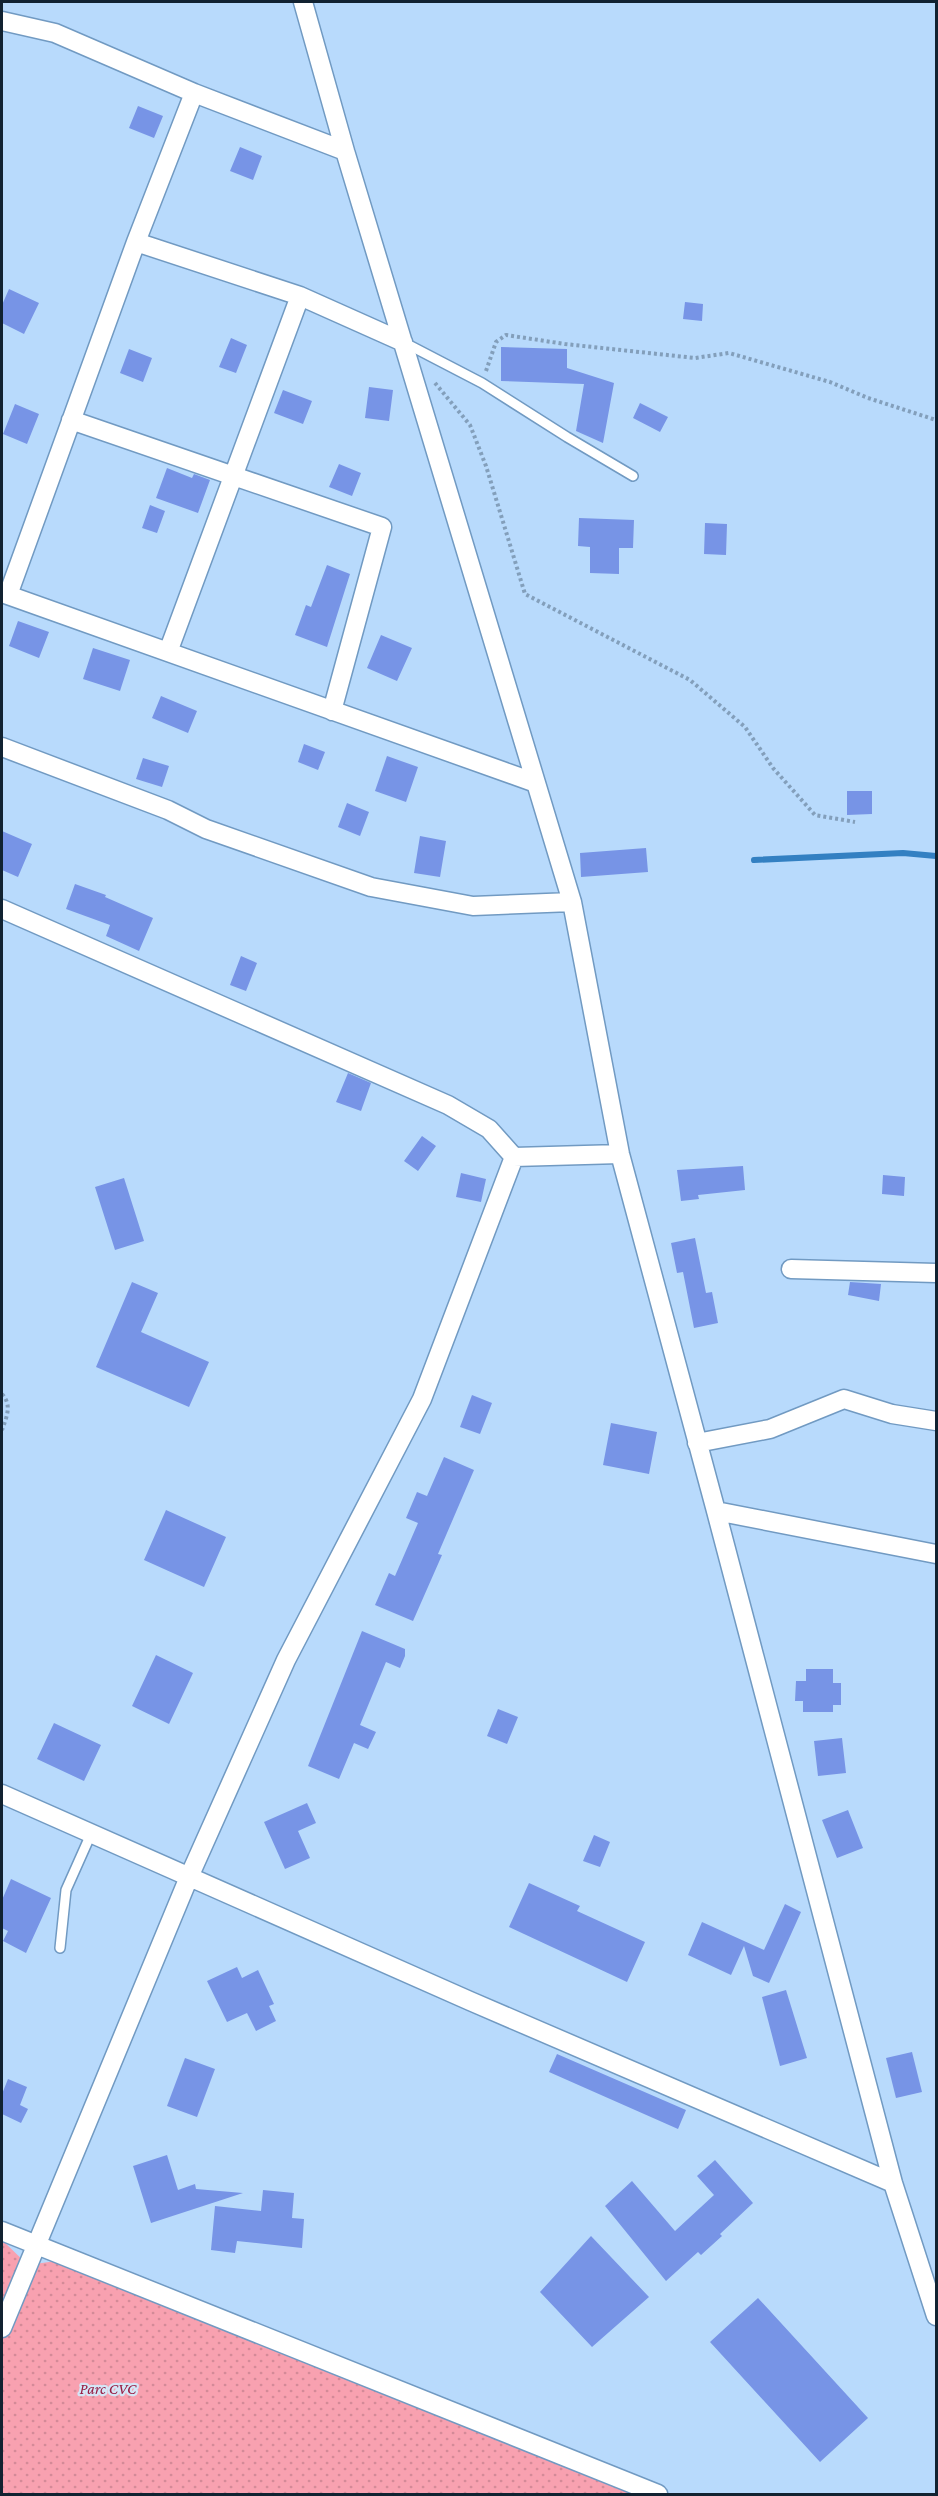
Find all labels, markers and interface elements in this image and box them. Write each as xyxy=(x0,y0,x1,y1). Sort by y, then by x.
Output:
park label: Parc CVC xyxy=(80,2380,137,2397)

